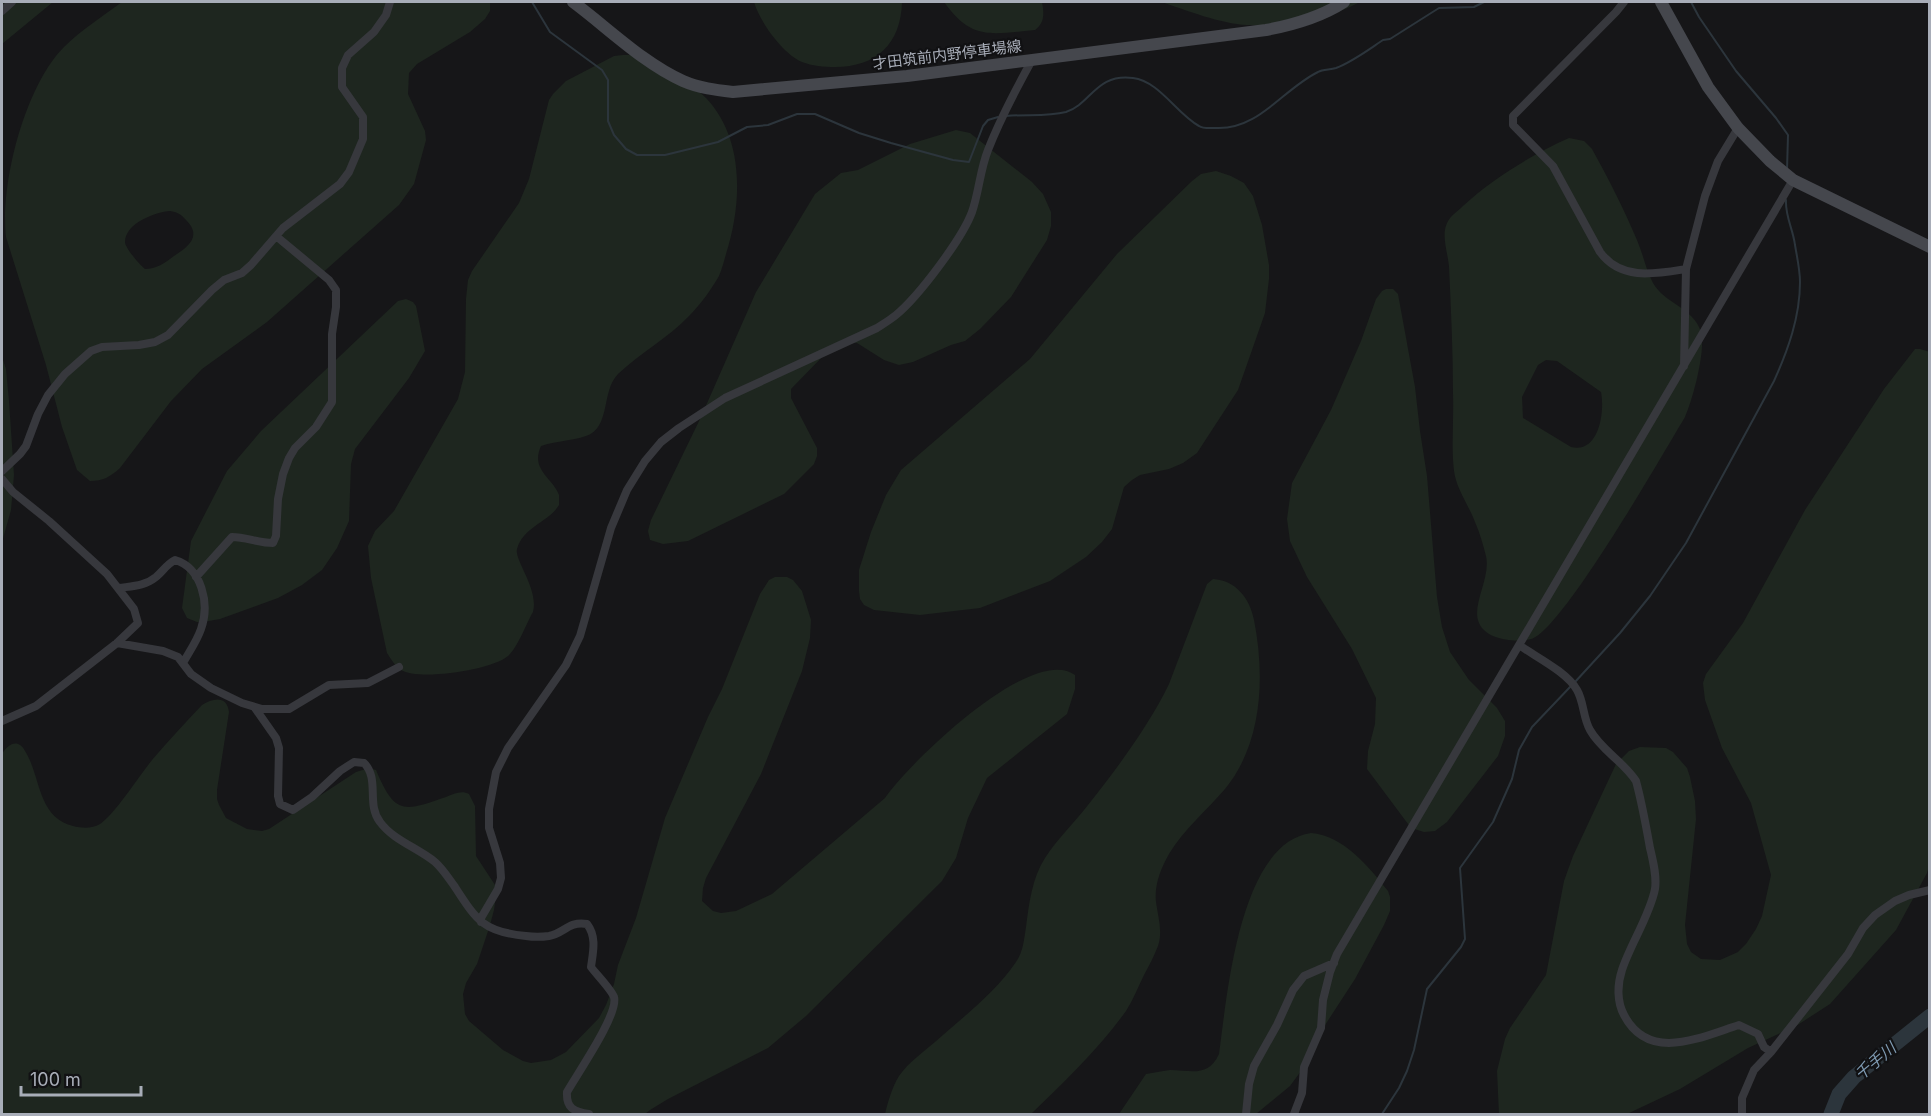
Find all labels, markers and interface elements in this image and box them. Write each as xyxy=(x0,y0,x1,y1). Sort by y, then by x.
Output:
street label: 才田筑前内野停車場線 xyxy=(871,36,1023,73)
water label: 千手川 xyxy=(1850,1037,1901,1084)
scale bar xyxy=(21,1059,141,1097)
text: 100 m xyxy=(30,1069,81,1090)

